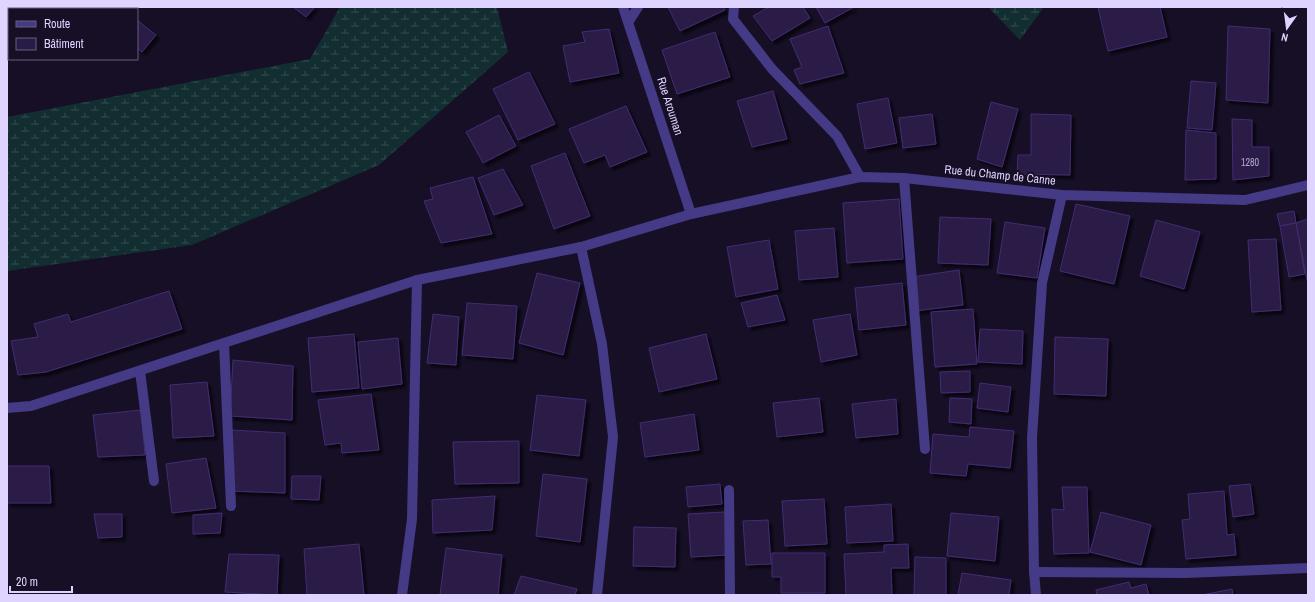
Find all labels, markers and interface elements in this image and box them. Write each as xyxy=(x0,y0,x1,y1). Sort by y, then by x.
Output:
legend xyxy=(8,8,138,60)
north arrow xyxy=(1267,8,1307,48)
text: Route xyxy=(44,16,70,32)
text: N xyxy=(1280,30,1289,45)
text: Bâtiment xyxy=(44,36,84,52)
street label: Rue Arouman xyxy=(653,75,687,137)
house number: 1280 xyxy=(1241,156,1260,169)
street label: Rue du Champ de Canne xyxy=(944,161,1056,189)
scale bar xyxy=(10,568,72,594)
text: 20 m xyxy=(16,574,38,590)

